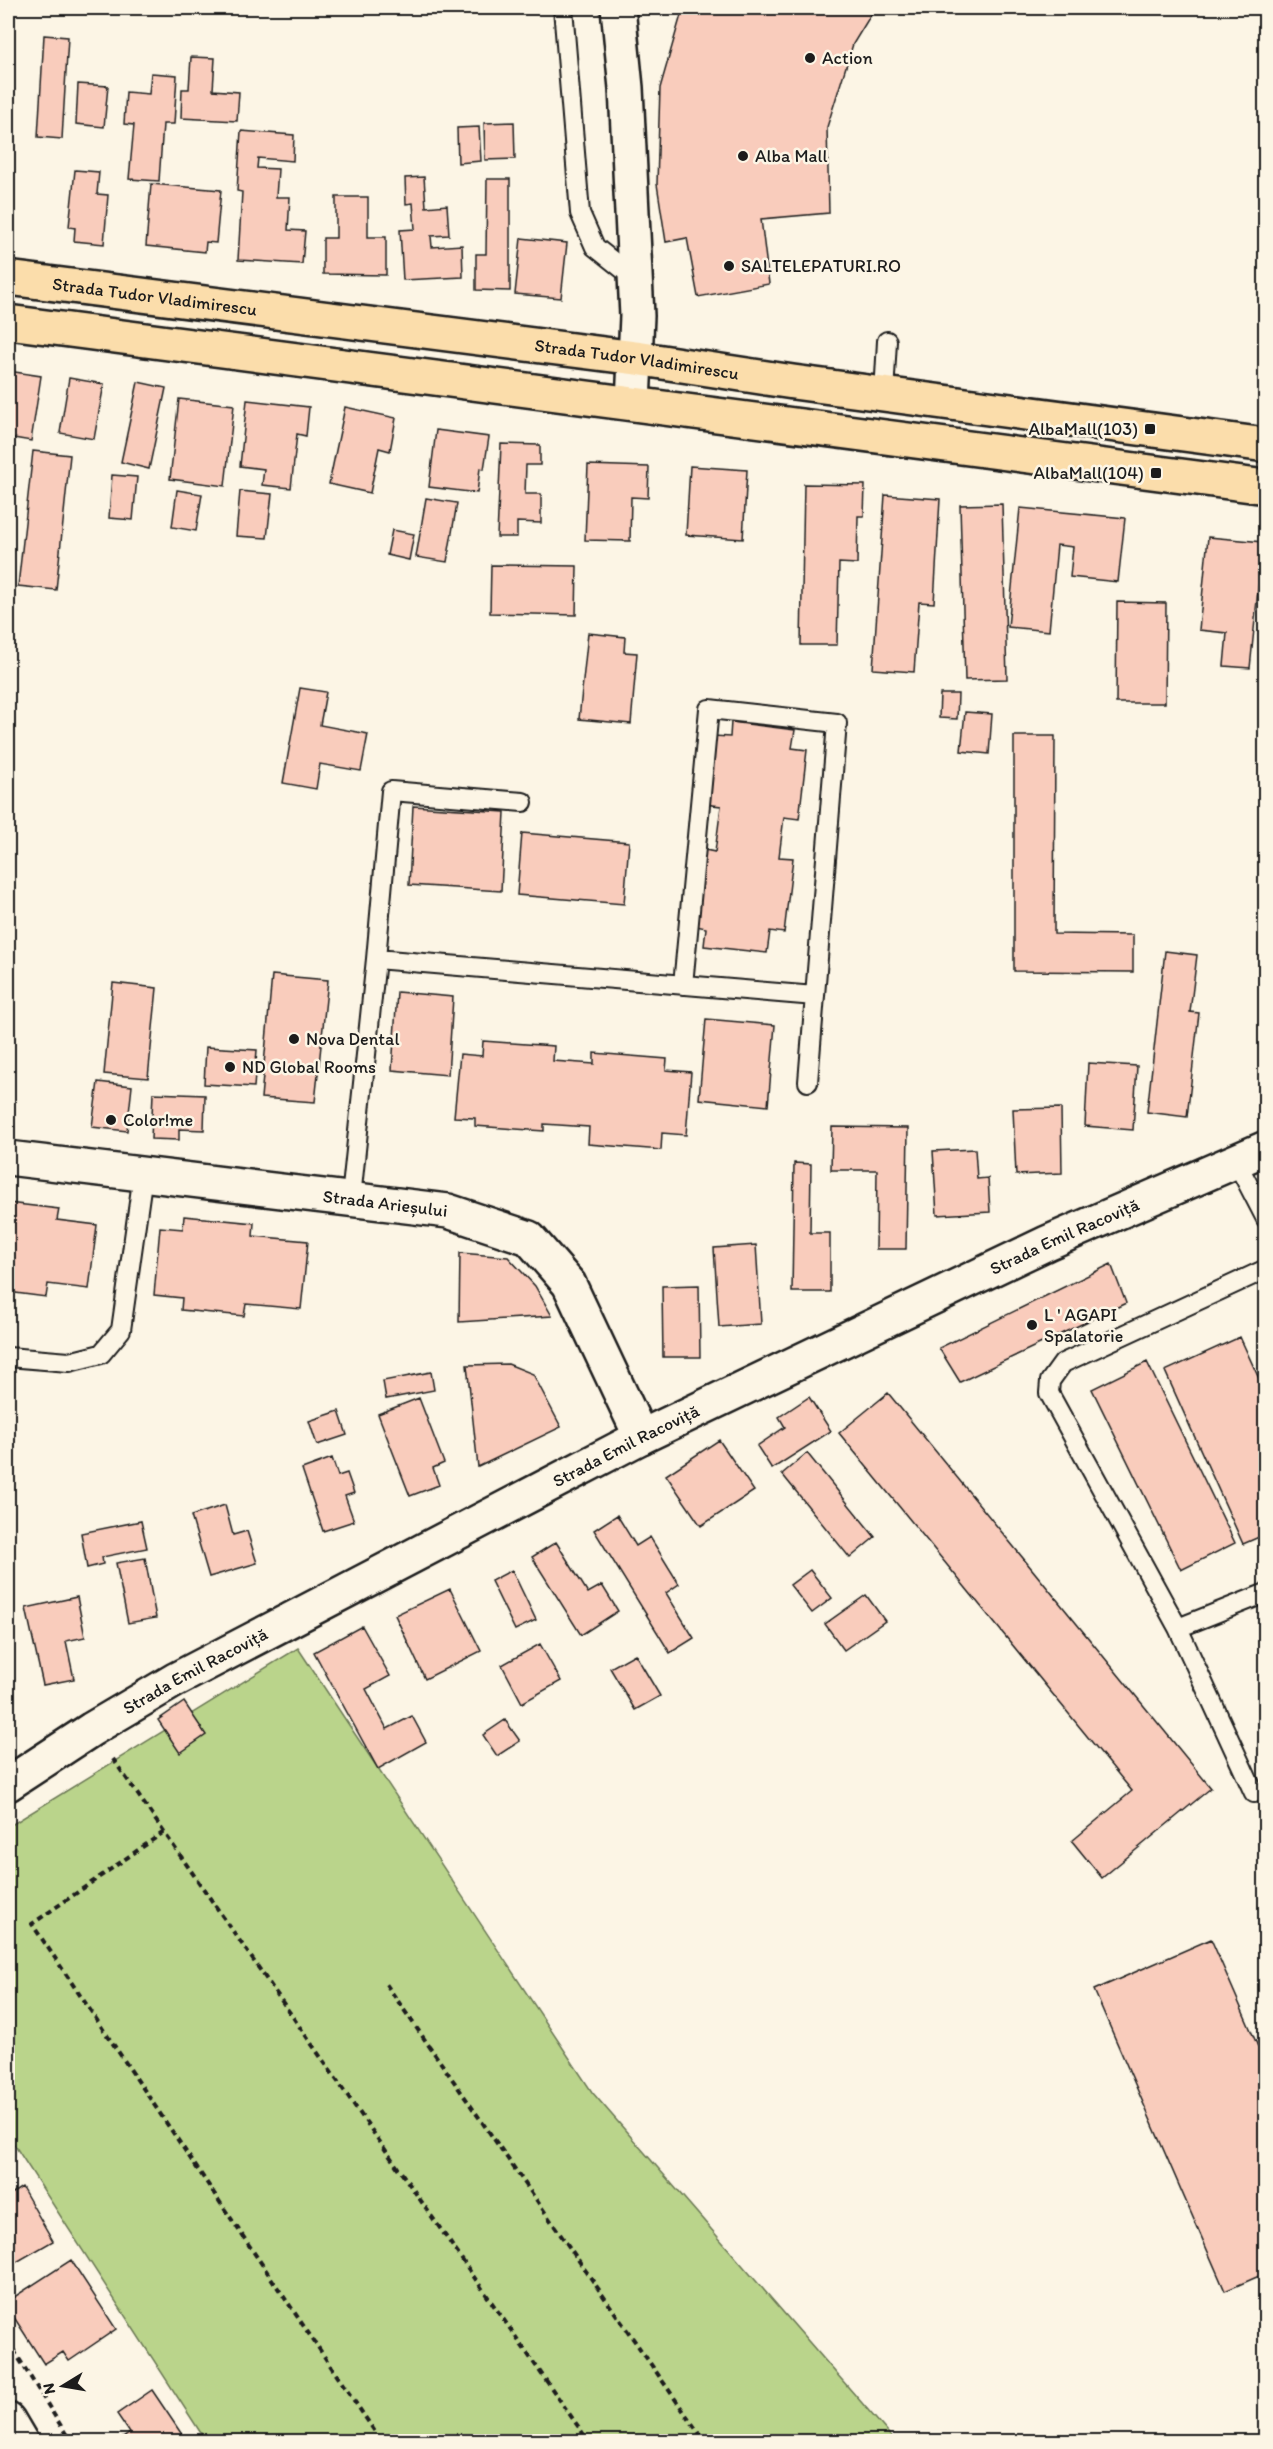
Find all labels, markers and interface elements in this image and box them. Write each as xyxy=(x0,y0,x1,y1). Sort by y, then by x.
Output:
place label: Action xyxy=(822,47,873,69)
marker: Action xyxy=(803,51,817,65)
place label: Alba Mall xyxy=(755,145,828,167)
marker: Alba Mall xyxy=(736,149,750,163)
place label: SALTELEPATURI.RO xyxy=(741,255,901,277)
marker: SALTELEPATURI.RO xyxy=(722,259,736,273)
street label: Strada Tudor Vladimirescu xyxy=(51,273,258,321)
street label: Strada Tudor Vladimirescu xyxy=(533,334,740,385)
place label: AlbaMall(103) xyxy=(1028,418,1138,440)
marker: AlbaMall(103) xyxy=(1143,422,1157,436)
place label: AlbaMall(104) xyxy=(1033,462,1144,484)
marker: AlbaMall(104) xyxy=(1149,466,1163,480)
place label: Nova Dental xyxy=(306,1028,400,1050)
marker: Nova Dental xyxy=(287,1032,301,1046)
place label: ND Global Rooms xyxy=(242,1056,376,1078)
marker: ND Global Rooms xyxy=(223,1060,237,1074)
place label: Color!me xyxy=(123,1109,193,1131)
marker: Color!me xyxy=(104,1113,118,1127)
street label: Strada Arieșului xyxy=(322,1185,449,1222)
street label: Strada Emil Racoviță xyxy=(986,1193,1143,1280)
place label: L ' AGAPI Spalatorie xyxy=(1044,1304,1123,1347)
marker: L ' AGAPI Spalatorie xyxy=(1025,1318,1039,1332)
street label: Strada Emil Racoviță xyxy=(549,1399,704,1492)
street label: Strada Emil Racoviță xyxy=(119,1622,272,1719)
north arrow xyxy=(33,2356,93,2416)
text: N xyxy=(38,2382,59,2396)

